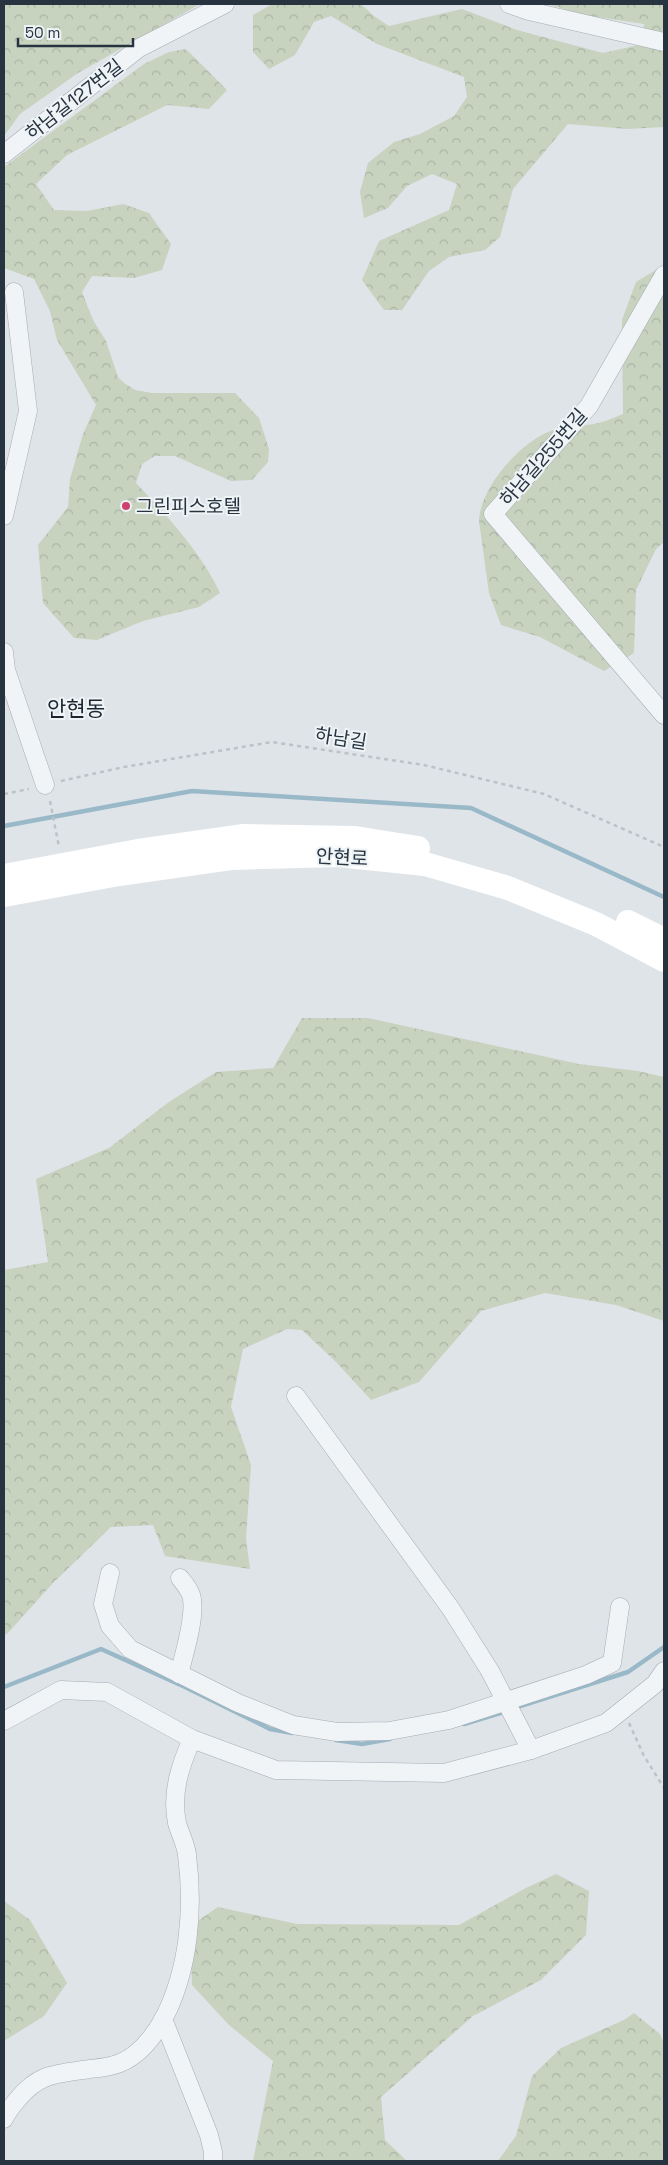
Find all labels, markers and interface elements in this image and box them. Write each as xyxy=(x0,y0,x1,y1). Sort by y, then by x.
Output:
scale bar xyxy=(18,15,132,47)
text: 50 m xyxy=(25,23,60,42)
street label: 하남길127번길 xyxy=(20,53,128,145)
street label: 하남길255번길 xyxy=(494,403,593,511)
place label: 그린피스호텔 xyxy=(136,494,241,519)
marker: 그린피스호텔 xyxy=(120,500,132,512)
district label: 안현동 xyxy=(47,695,105,722)
street label: 하남길 xyxy=(313,722,369,755)
street label: 안현로 xyxy=(315,844,369,871)

